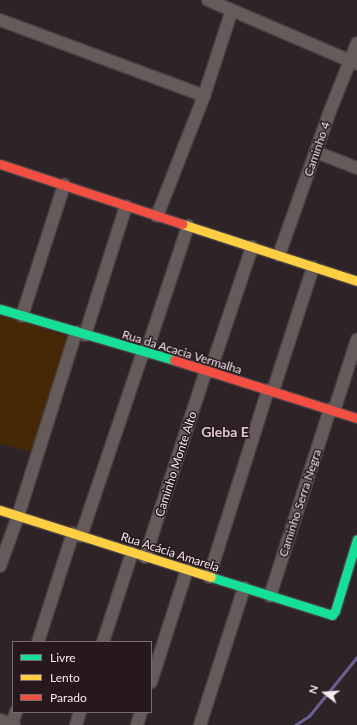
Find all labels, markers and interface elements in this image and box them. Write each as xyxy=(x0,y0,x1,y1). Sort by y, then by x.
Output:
street label: Caminho 4 xyxy=(301,120,333,178)
street label: Rua da Acacia Vermalha xyxy=(120,327,244,377)
street label: Caminho Monte Alto xyxy=(152,409,200,519)
district label: Gleba E xyxy=(201,424,249,440)
street label: Caminho Serra Negra xyxy=(276,447,324,559)
street label: Rua Acácia Amarela xyxy=(119,529,221,575)
legend xyxy=(12,641,152,713)
text: Livre xyxy=(50,650,76,665)
text: Lento xyxy=(50,670,80,685)
north arrow xyxy=(305,673,345,713)
text: N xyxy=(306,683,321,695)
text: Parado xyxy=(50,690,87,705)

